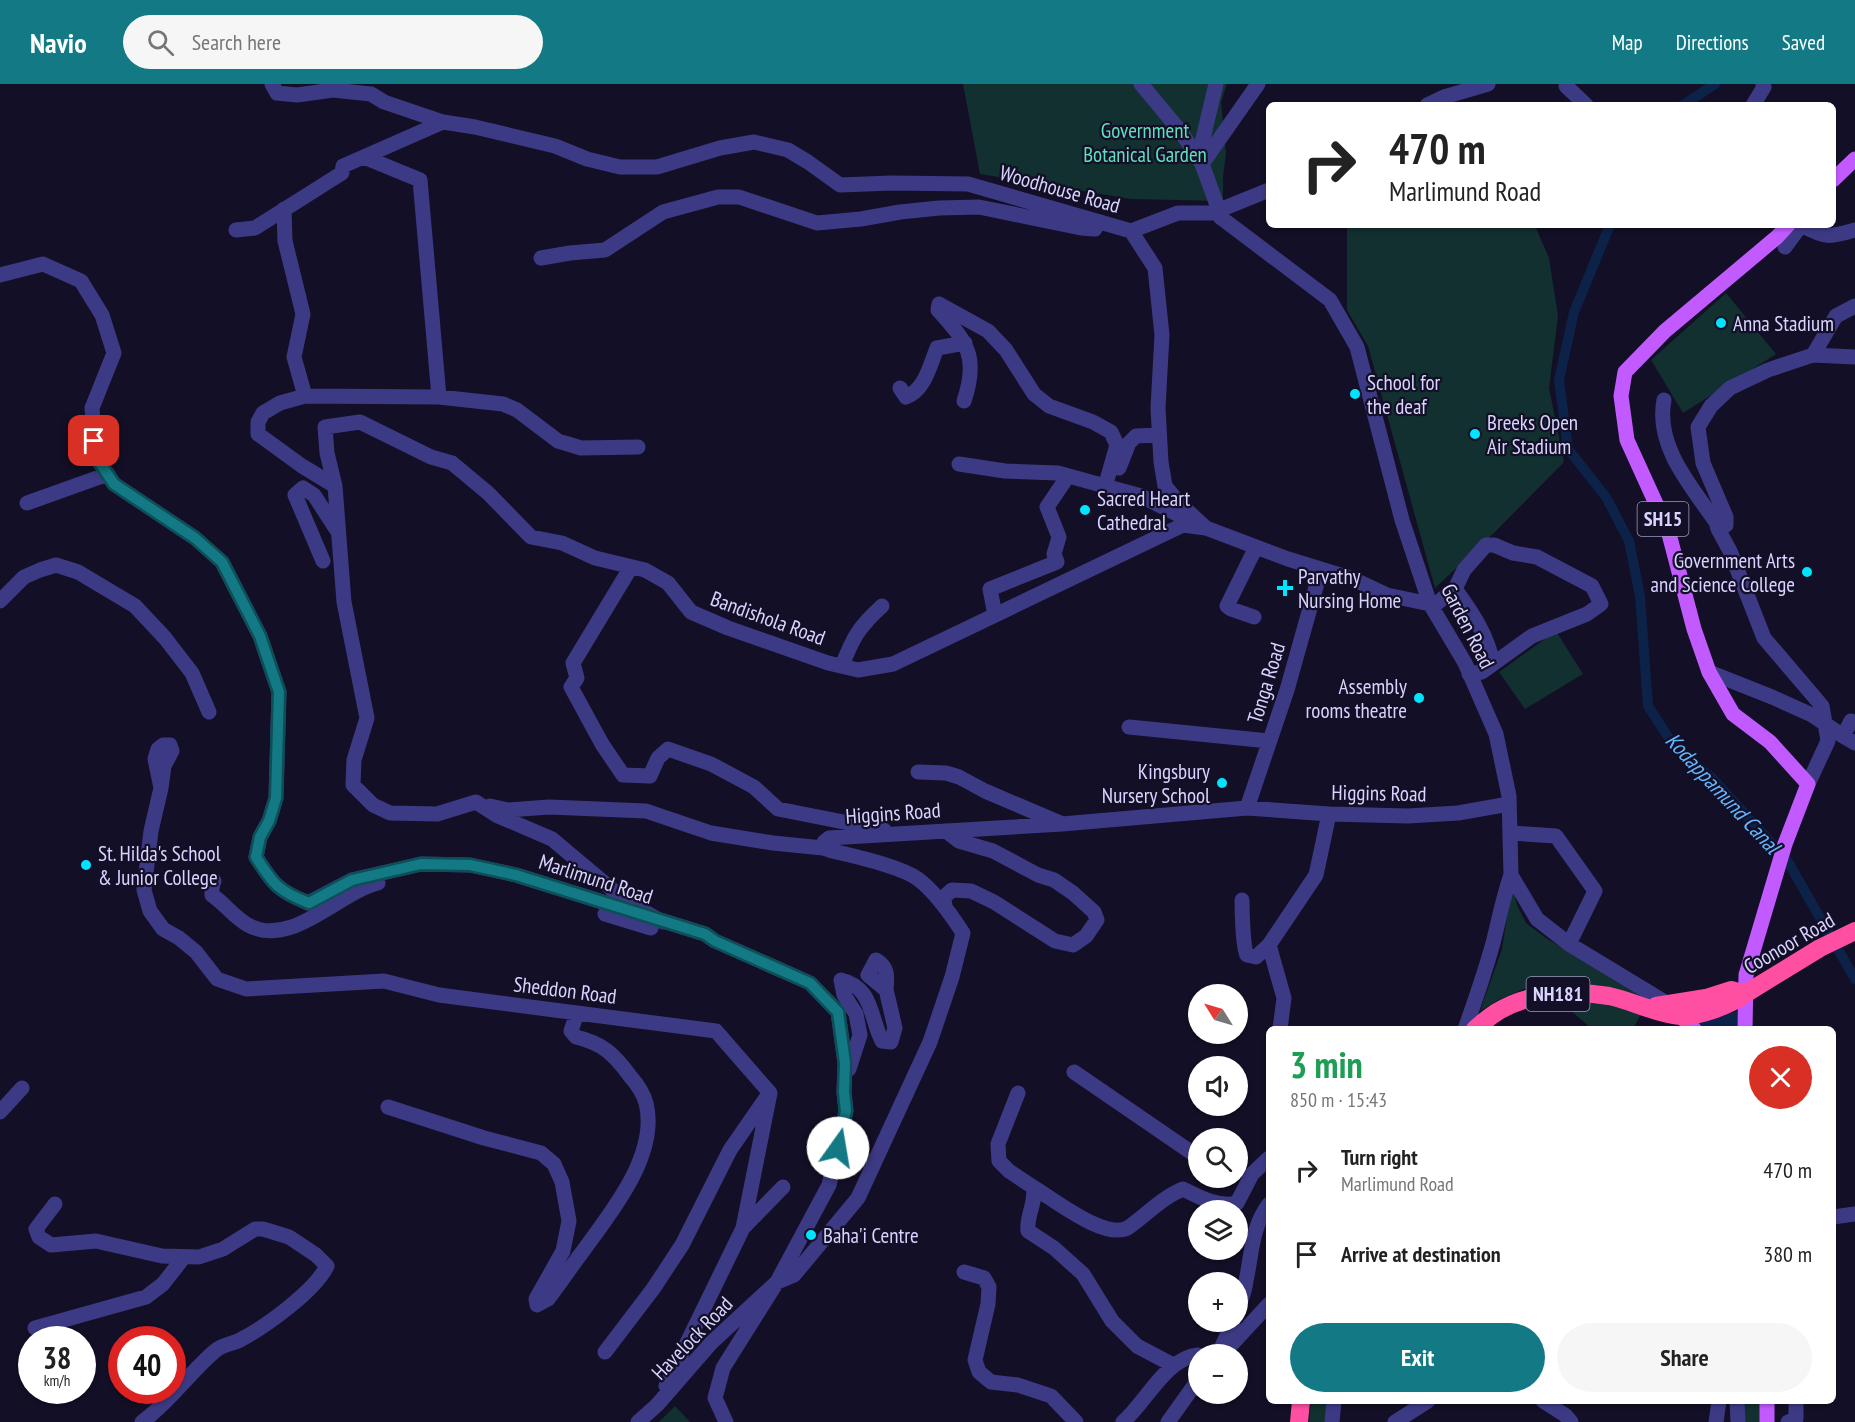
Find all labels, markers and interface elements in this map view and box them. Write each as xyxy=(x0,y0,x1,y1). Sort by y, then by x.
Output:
search box xyxy=(123,15,543,69)
text: Navio xyxy=(30,24,87,61)
icon: search xyxy=(144,26,177,59)
text: Search here xyxy=(192,28,281,56)
text: Map xyxy=(1612,29,1643,56)
text: Directions xyxy=(1676,29,1749,56)
text: Saved xyxy=(1782,29,1825,56)
park label: Government Botanical Garden xyxy=(1083,117,1207,168)
text: 470 m xyxy=(1389,121,1486,176)
icon: right xyxy=(1290,126,1368,204)
street label: Woodhouse Road xyxy=(997,159,1123,219)
text: Marlimund Road xyxy=(1389,174,1541,208)
place label: Anna Stadium xyxy=(1733,310,1834,337)
marker: Anna Stadium xyxy=(1714,316,1728,330)
place label: School for the deaf xyxy=(1367,369,1440,420)
marker: School for the deaf xyxy=(1348,387,1362,401)
place label: Breeks Open Air Stadium xyxy=(1487,409,1578,460)
pin xyxy=(68,415,119,466)
icon: arrive xyxy=(77,424,110,457)
marker: Breeks Open Air Stadium xyxy=(1468,427,1482,441)
place label: Sacred Heart Cathedral xyxy=(1097,485,1190,536)
road number: SH15 xyxy=(1638,502,1688,536)
marker: Sacred Heart Cathedral xyxy=(1078,503,1092,517)
place label: Government Arts and Science College xyxy=(1651,547,1795,598)
place label: Parvathy Nursing Home xyxy=(1298,563,1401,614)
marker: Government Arts and Science College xyxy=(1800,565,1814,579)
marker: Parvathy Nursing Home xyxy=(1276,579,1294,597)
street label: Garden Road xyxy=(1435,579,1501,673)
street label: Bandishola Road xyxy=(707,585,829,651)
street label: Tonga Road xyxy=(1241,639,1291,727)
place label: Assembly rooms theatre xyxy=(1306,673,1407,724)
marker: Assembly rooms theatre xyxy=(1412,691,1426,705)
water label: Kodappamund Canal xyxy=(1660,727,1788,861)
place label: Kingsbury Nursery School xyxy=(1102,758,1210,809)
marker: Kingsbury Nursery School xyxy=(1215,776,1229,790)
street label: Higgins Road xyxy=(1331,779,1427,807)
street label: Higgins Road xyxy=(845,796,941,830)
place label: St. Hilda's School & Junior College xyxy=(98,840,221,891)
street label: Marlimund Road xyxy=(536,848,656,910)
marker: St. Hilda's School & Junior College xyxy=(79,858,93,872)
street label: Coonoor Road xyxy=(1739,906,1839,980)
street label: Sheddon Road xyxy=(512,970,618,1010)
road number: NH181 xyxy=(1526,977,1590,1011)
north arrow xyxy=(1188,984,1248,1044)
map controls xyxy=(1188,984,1248,1404)
text: 3 min xyxy=(1290,1041,1363,1088)
button: close xyxy=(1749,1046,1812,1109)
button: sound xyxy=(1188,1056,1248,1116)
text: 850 m · 15:43 xyxy=(1290,1087,1387,1113)
position arrow xyxy=(806,1116,870,1180)
button: search xyxy=(1188,1128,1248,1188)
text: Turn right xyxy=(1341,1143,1418,1171)
icon: right xyxy=(1290,1154,1323,1187)
text: 470 m xyxy=(1763,1156,1812,1184)
text: Marlimund Road xyxy=(1341,1171,1454,1197)
button: layers xyxy=(1188,1200,1248,1260)
place label: Baha'i Centre xyxy=(823,1222,919,1249)
marker: Baha'i Centre xyxy=(804,1228,818,1242)
icon: arrive xyxy=(1290,1238,1323,1271)
text: Arrive at destination xyxy=(1341,1240,1501,1268)
text: 380 m xyxy=(1763,1240,1812,1268)
button: + xyxy=(1188,1272,1248,1332)
street label: Havelock Road xyxy=(646,1291,738,1385)
button: Exit xyxy=(1290,1323,1545,1392)
button: Share xyxy=(1557,1323,1812,1392)
speed limit sign: 40 xyxy=(108,1326,186,1404)
text: 38 xyxy=(43,1338,71,1377)
button: − xyxy=(1188,1344,1248,1404)
text: km/h xyxy=(44,1371,70,1390)

